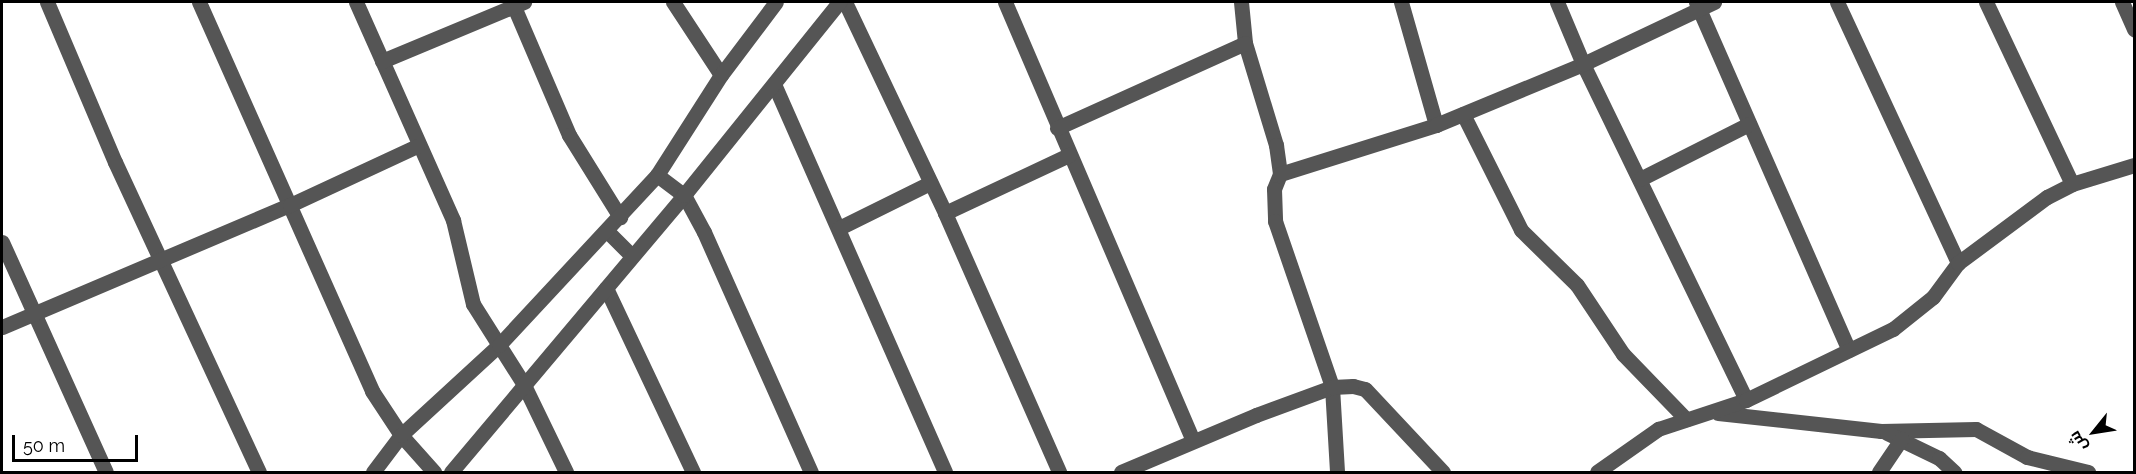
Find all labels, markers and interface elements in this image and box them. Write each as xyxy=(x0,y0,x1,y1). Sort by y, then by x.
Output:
north arrow xyxy=(2064,402,2124,462)
scale bar xyxy=(15,423,141,461)
text: ش xyxy=(2065,428,2091,455)
text: 50 m xyxy=(23,435,65,456)

